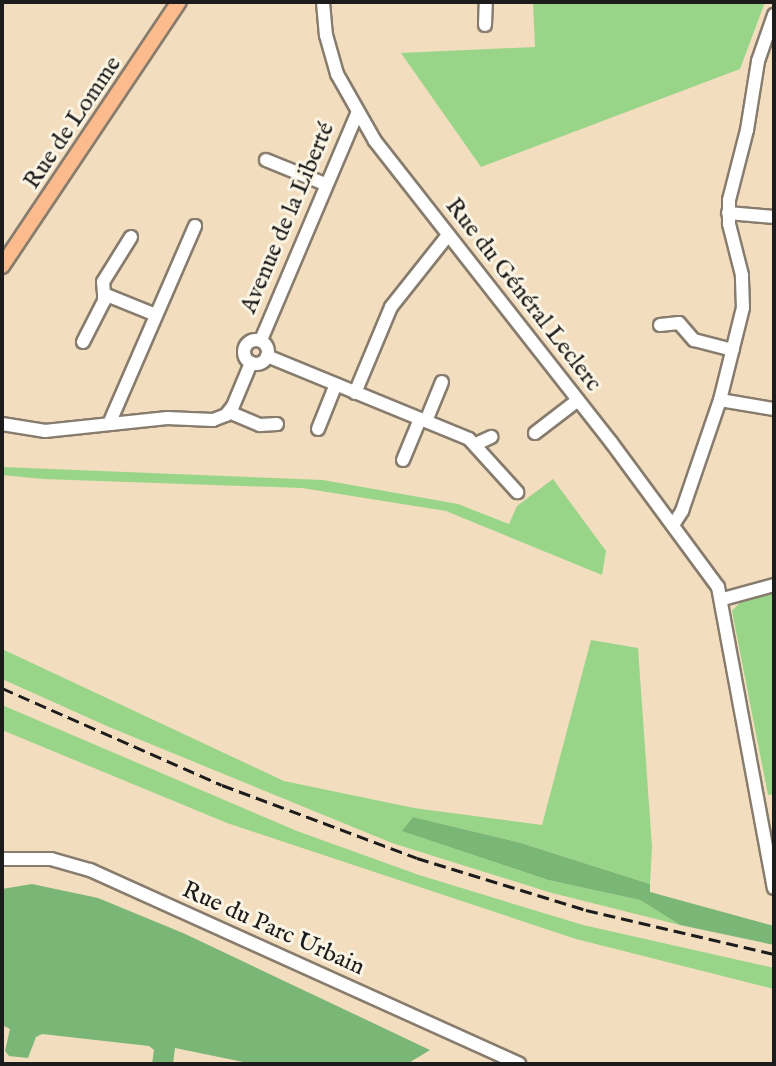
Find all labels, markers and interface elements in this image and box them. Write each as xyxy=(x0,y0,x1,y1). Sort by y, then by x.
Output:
street label: Rue de Lomme xyxy=(18,51,128,195)
street label: Avenue de la Liberté xyxy=(235,118,341,318)
street label: Rue du Général Leclerc xyxy=(439,193,607,397)
street label: Rue du Parc Urbain xyxy=(177,876,369,982)

